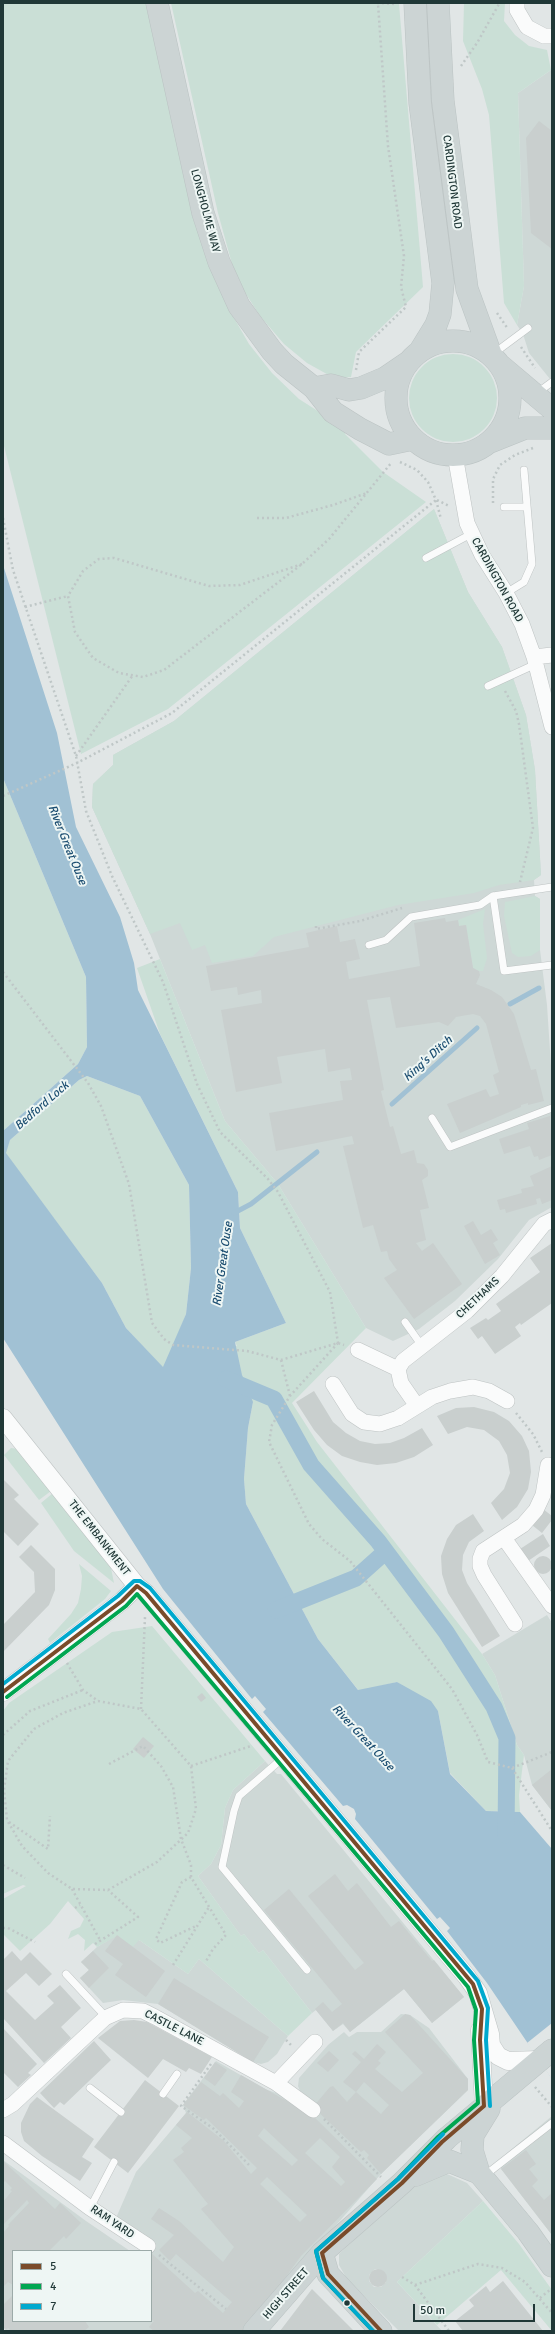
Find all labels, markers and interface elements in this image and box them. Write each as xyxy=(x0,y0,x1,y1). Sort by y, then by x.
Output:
street label: CARDINGTON ROAD xyxy=(440,134,464,230)
street label: LONGHOLME WAY xyxy=(188,168,222,254)
street label: CARDINGTON ROAD xyxy=(468,535,526,625)
water label: River Great Ouse xyxy=(44,803,90,887)
water label: King's Ditch xyxy=(401,1033,455,1085)
water label: Bedford Lock xyxy=(12,1079,72,1133)
water label: River Great Ouse xyxy=(210,1221,236,1307)
street label: CHETHAMS xyxy=(453,1274,503,1322)
street label: THE EMBANKMENT xyxy=(65,1498,133,1578)
water label: River Great Ouse xyxy=(329,1702,397,1774)
street label: CASTLE LANE xyxy=(142,2007,206,2049)
street label: RAM YARD xyxy=(88,2203,136,2241)
legend xyxy=(12,2250,152,2322)
text: 5 xyxy=(50,2259,56,2274)
street label: HIGH STREET xyxy=(260,2266,312,2322)
text: 4 xyxy=(50,2279,56,2294)
scale bar xyxy=(415,2296,537,2322)
unlabelled marker xyxy=(342,2298,352,2308)
text: 7 xyxy=(50,2299,56,2314)
text: 50 m xyxy=(420,2303,445,2318)

